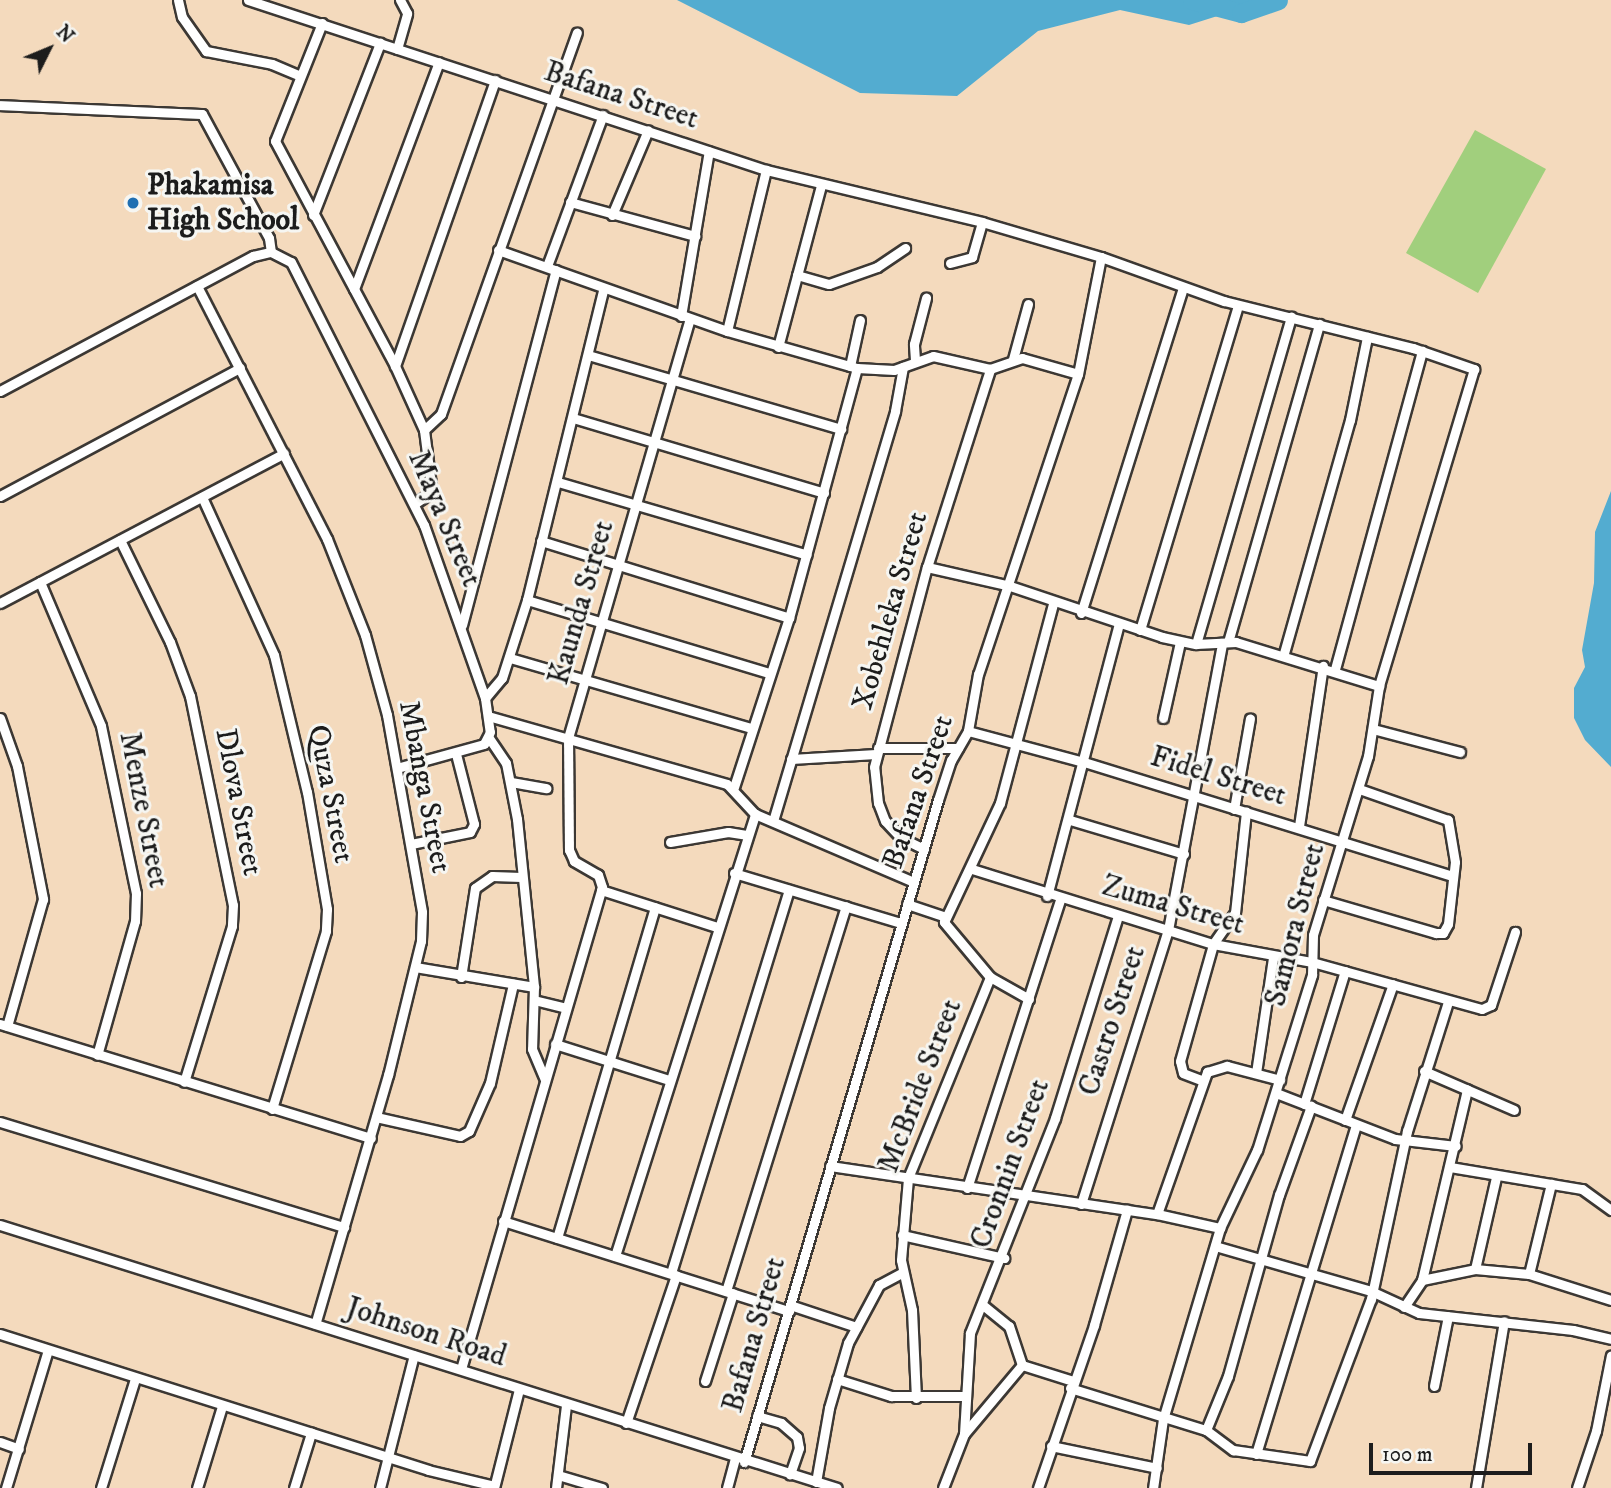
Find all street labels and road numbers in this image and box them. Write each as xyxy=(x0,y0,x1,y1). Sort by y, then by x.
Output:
street label: Bafana Street xyxy=(539,54,703,138)
street label: Maya Street xyxy=(399,446,489,592)
street label: Xobehleka Street xyxy=(846,508,936,714)
street label: Kaunda Street xyxy=(541,517,623,689)
street label: Mbanga Street xyxy=(390,698,458,876)
street label: Bafana Street xyxy=(876,711,962,873)
street label: Quza Street xyxy=(299,722,361,866)
street label: Dlova Street xyxy=(206,725,270,879)
street label: Menze Street xyxy=(110,729,176,891)
street label: Fidel Street xyxy=(1146,739,1290,815)
street label: Samora Street xyxy=(1258,840,1334,1010)
street label: Zuma Street xyxy=(1098,869,1248,943)
street label: Castro Street xyxy=(1072,942,1154,1100)
street label: McBride Street xyxy=(872,994,970,1178)
street label: Cronnin Street xyxy=(964,1074,1058,1254)
street label: Bafana Street xyxy=(716,1253,794,1417)
street label: Johnson Road xyxy=(341,1290,511,1376)

